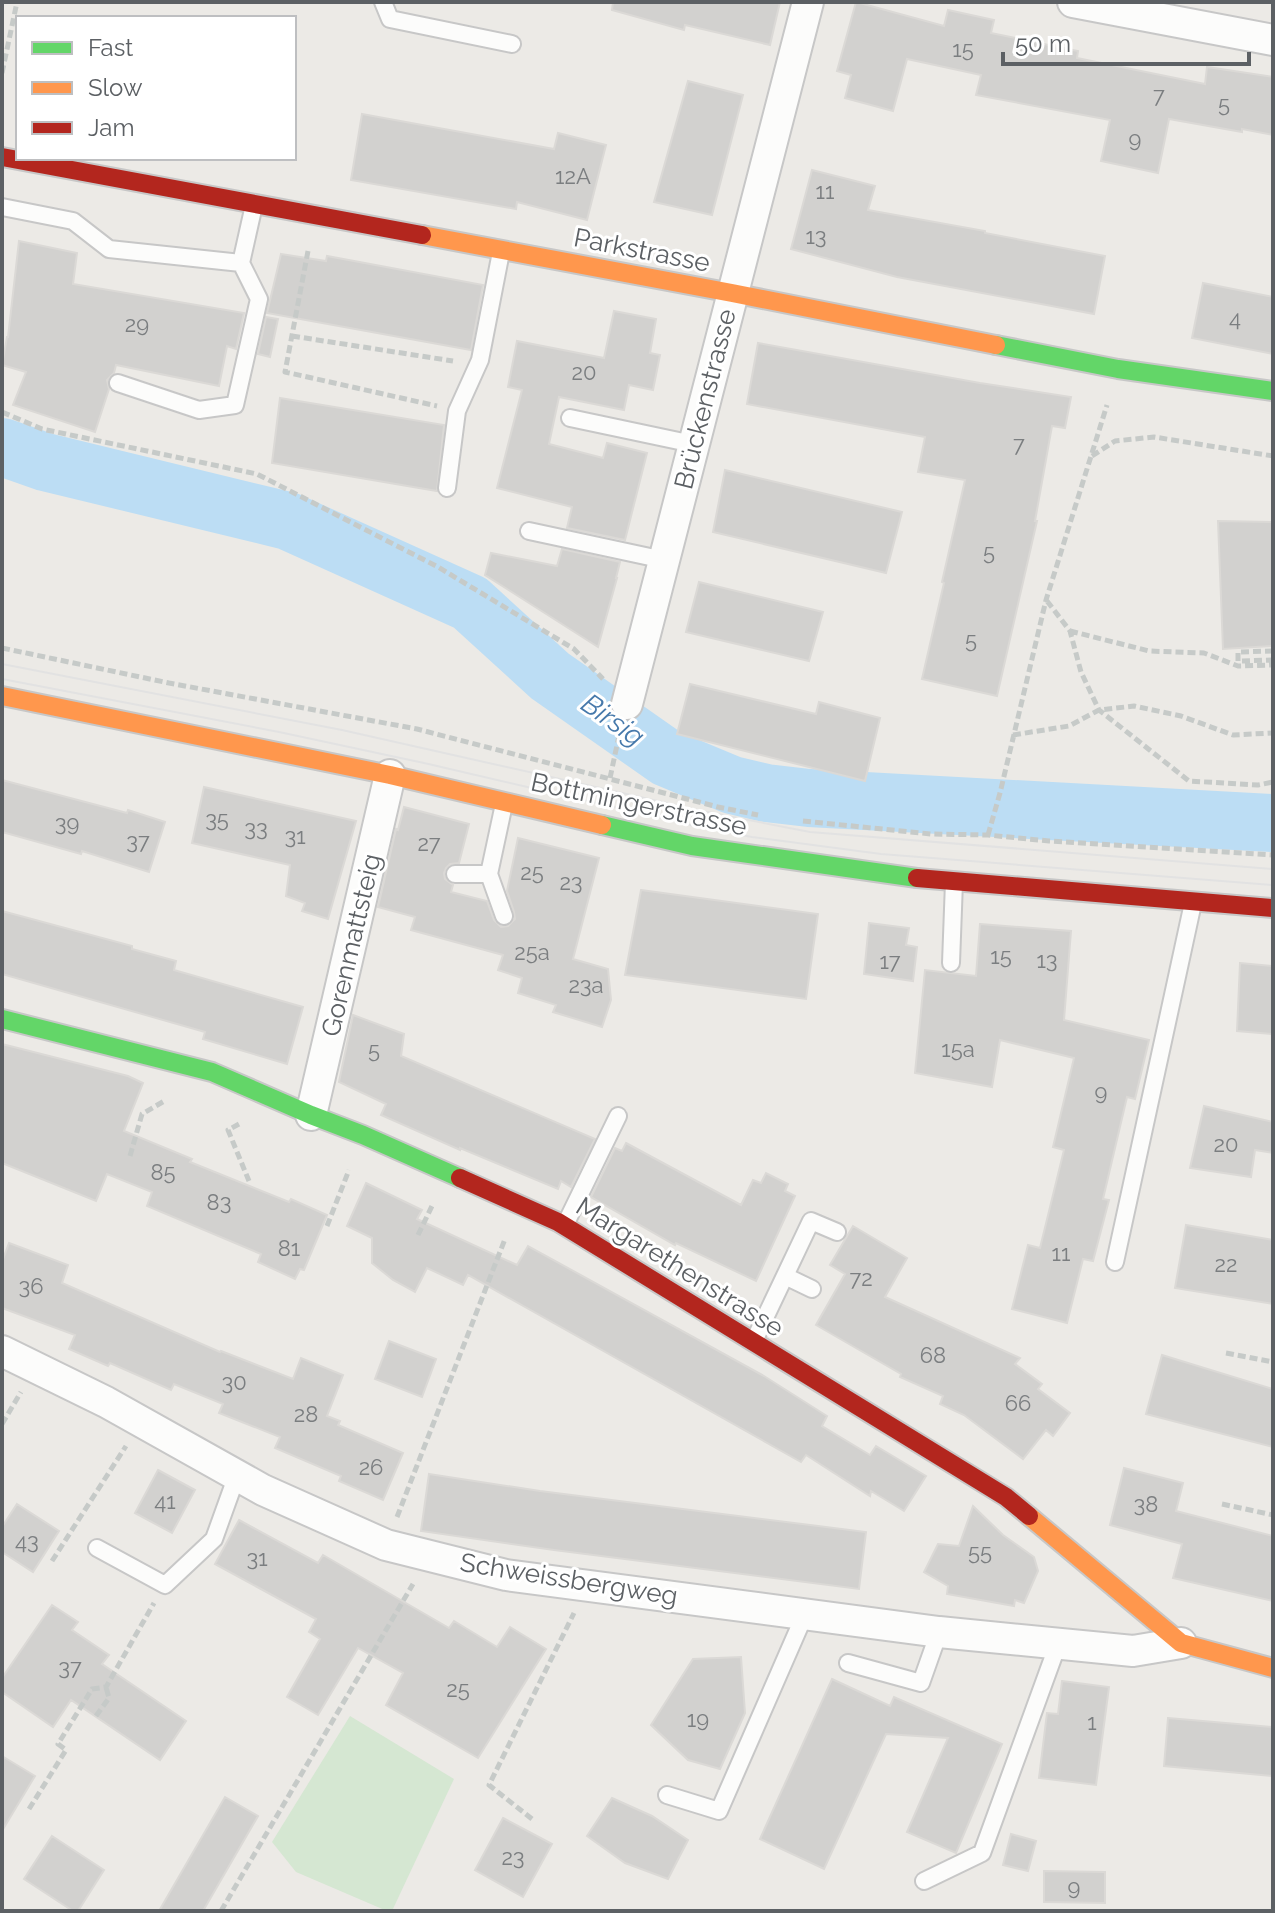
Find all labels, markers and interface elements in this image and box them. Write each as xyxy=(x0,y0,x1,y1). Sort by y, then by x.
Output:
legend xyxy=(16,16,296,160)
scale bar xyxy=(1003,16,1249,66)
text: 50 m xyxy=(1015,29,1071,58)
text: Fast xyxy=(88,33,133,62)
house number: 15 xyxy=(952,36,974,62)
text: Slow xyxy=(88,73,143,102)
house number: 7 xyxy=(1153,82,1165,108)
house number: 5 xyxy=(1218,91,1230,117)
text: Jam xyxy=(88,113,134,142)
house number: 9 xyxy=(1129,126,1141,152)
house number: 12A xyxy=(555,163,591,189)
house number: 11 xyxy=(816,178,834,204)
street label: Parkstrasse xyxy=(571,222,713,278)
house number: 13 xyxy=(805,223,827,249)
house number: 4 xyxy=(1229,305,1241,331)
street label: Brückenstrasse xyxy=(668,306,742,492)
house number: 29 xyxy=(125,311,149,337)
house number: 20 xyxy=(572,359,596,385)
house number: 7 xyxy=(1013,431,1025,457)
house number: 5 xyxy=(983,539,995,565)
house number: 5 xyxy=(965,627,977,653)
water label: Birsig xyxy=(575,687,651,753)
street label: Bottmingerstrasse xyxy=(528,766,750,842)
house number: 35 xyxy=(205,806,229,832)
house number: 39 xyxy=(55,810,79,836)
house number: 33 xyxy=(244,815,268,841)
house number: 31 xyxy=(284,823,306,849)
house number: 37 xyxy=(126,828,150,854)
house number: 27 xyxy=(417,830,441,856)
street label: Gorenmattsteig xyxy=(315,851,387,1039)
house number: 25 xyxy=(520,859,544,885)
house number: 23 xyxy=(559,869,583,895)
house number: 25a xyxy=(514,939,550,965)
house number: 15 xyxy=(990,943,1012,969)
house number: 13 xyxy=(1036,947,1058,973)
house number: 17 xyxy=(879,948,901,974)
house number: 23a xyxy=(568,972,604,998)
house number: 15a xyxy=(941,1036,975,1062)
house number: 5 xyxy=(368,1037,380,1063)
house number: 9 xyxy=(1095,1079,1107,1105)
house number: 20 xyxy=(1214,1131,1238,1157)
house number: 85 xyxy=(150,1159,176,1185)
house number: 83 xyxy=(207,1189,231,1215)
street label: Margarethenstrasse xyxy=(571,1191,789,1343)
house number: 81 xyxy=(278,1235,300,1261)
house number: 11 xyxy=(1052,1240,1070,1266)
house number: 22 xyxy=(1215,1251,1237,1277)
house number: 72 xyxy=(849,1265,873,1291)
house number: 36 xyxy=(18,1273,44,1299)
house number: 68 xyxy=(920,1342,946,1368)
house number: 30 xyxy=(221,1369,247,1395)
house number: 66 xyxy=(1005,1390,1031,1416)
house number: 28 xyxy=(294,1401,318,1427)
house number: 26 xyxy=(359,1454,383,1480)
house number: 41 xyxy=(154,1488,176,1514)
house number: 38 xyxy=(1134,1491,1158,1517)
house number: 43 xyxy=(15,1528,39,1554)
house number: 55 xyxy=(968,1539,992,1565)
house number: 31 xyxy=(246,1545,268,1571)
street label: Schweissbergweg xyxy=(458,1547,680,1611)
house number: 37 xyxy=(58,1654,82,1680)
house number: 25 xyxy=(446,1676,470,1702)
house number: 19 xyxy=(687,1706,709,1732)
house number: 1 xyxy=(1087,1709,1097,1735)
house number: 23 xyxy=(501,1844,525,1870)
house number: 9 xyxy=(1068,1874,1080,1900)

